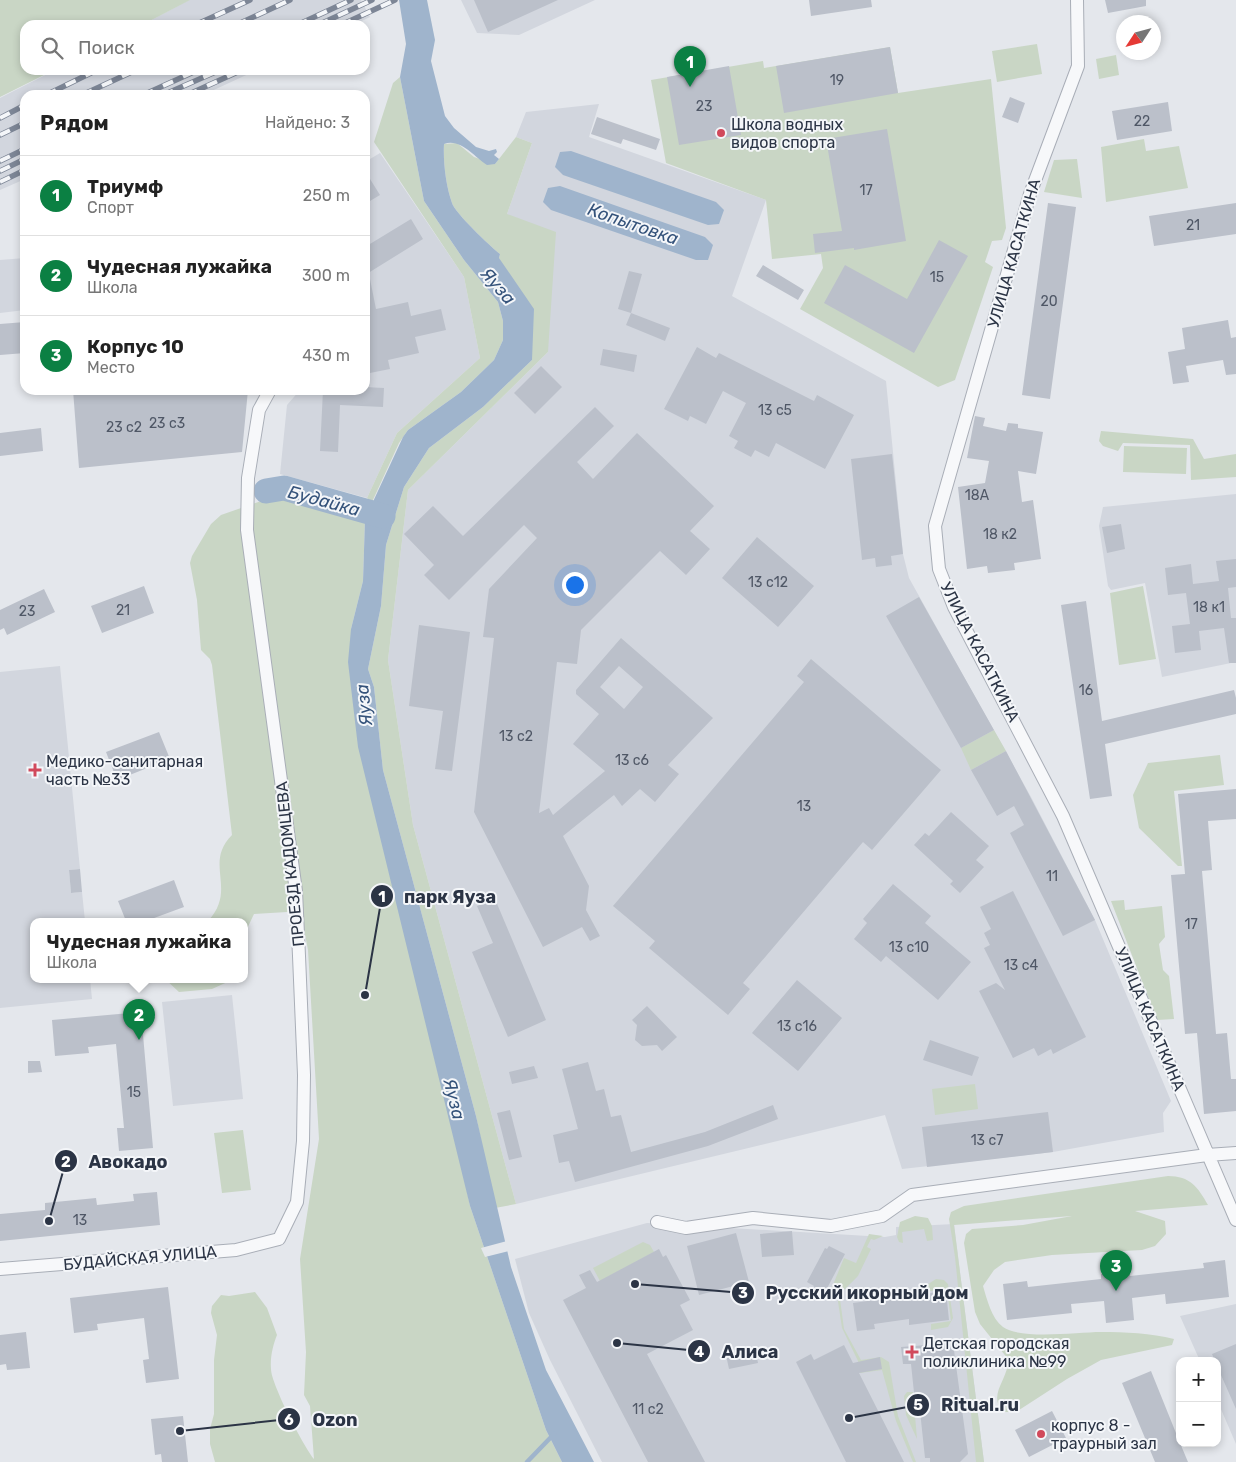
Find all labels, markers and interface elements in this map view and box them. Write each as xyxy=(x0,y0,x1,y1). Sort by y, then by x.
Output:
north arrow xyxy=(1116,15,1161,60)
search box xyxy=(20,20,370,75)
icon: search xyxy=(38,34,66,62)
text: Поиск xyxy=(78,36,135,59)
pin: 1 xyxy=(674,46,706,87)
house number: 19 xyxy=(830,72,844,89)
house number: 23 xyxy=(696,98,712,115)
text: Рядом xyxy=(40,110,109,135)
text: Найдено: 3 xyxy=(265,113,350,132)
house number: 22 xyxy=(1134,113,1150,130)
place label: Школа водных видов спорта xyxy=(731,115,843,152)
marker: Школа водных видов спорта xyxy=(715,127,727,139)
text: Триумф xyxy=(87,175,163,198)
street label: УЛИЦА КАСАТКИНА xyxy=(984,176,1044,330)
house number: 17 xyxy=(859,182,873,199)
text: 1 xyxy=(52,186,60,205)
text: 250 m xyxy=(303,186,350,205)
text: Спорт xyxy=(87,198,134,217)
water label: Копытовка xyxy=(585,198,682,250)
house number: 21 xyxy=(1186,217,1200,234)
text: Чудесная лужайка xyxy=(87,255,272,278)
water label: Яуза xyxy=(476,263,520,309)
text: 2 xyxy=(51,266,61,285)
text: 300 m xyxy=(302,266,350,285)
house number: 15 xyxy=(930,269,944,286)
text: Школа xyxy=(87,278,138,297)
house number: 20 xyxy=(1040,293,1058,310)
text: Корпус 10 xyxy=(87,335,184,358)
text: 3 xyxy=(51,346,61,365)
text: 430 m xyxy=(302,346,350,365)
text: Место xyxy=(87,358,135,377)
house number: 13 с5 xyxy=(758,402,792,419)
house number: 23 с3 xyxy=(149,415,185,432)
house number: 23 с2 xyxy=(106,419,142,436)
water label: Будайка xyxy=(286,481,363,521)
house number: 18А xyxy=(965,487,990,504)
house number: 18 к2 xyxy=(983,526,1017,543)
your location xyxy=(562,572,588,598)
house number: 13 с12 xyxy=(748,574,788,591)
street label: УЛИЦА КАСАТКИНА xyxy=(937,579,1024,725)
house number: 18 к1 xyxy=(1193,599,1225,616)
house number: 21 xyxy=(116,602,130,619)
house number: 23 xyxy=(19,603,35,620)
house number: 16 xyxy=(1079,682,1093,699)
water label: Яуза xyxy=(351,683,377,727)
house number: 13 с2 xyxy=(499,728,533,745)
place label: Медико-санитарная часть №33 xyxy=(46,752,203,789)
house number: 13 с6 xyxy=(615,752,649,769)
marker: Медико-санитарная часть №33 xyxy=(28,763,42,777)
street label: ПРОЕЗД КАДОМЦЕВА xyxy=(272,780,308,948)
house number: 13 xyxy=(797,798,811,815)
house number: 11 xyxy=(1046,868,1058,885)
callout: парк Яуза xyxy=(369,880,506,913)
text: парк Яуза xyxy=(404,886,496,908)
text: 1 xyxy=(378,888,386,906)
house number: 17 xyxy=(1184,916,1198,933)
popup xyxy=(30,918,248,983)
text: Чудесная лужайка xyxy=(47,930,231,953)
house number: 13 с10 xyxy=(889,939,929,956)
street label: УЛИЦА КАСАТКИНА xyxy=(1111,944,1189,1094)
text: Школа xyxy=(47,953,97,972)
house number: 13 с4 xyxy=(1004,957,1038,974)
pin: 2 xyxy=(123,999,155,1040)
house number: 13 с16 xyxy=(777,1018,817,1035)
water label: Яуза xyxy=(438,1076,470,1122)
house number: 15 xyxy=(127,1084,141,1101)
house number: 13 с7 xyxy=(971,1132,1003,1149)
callout: Авокадо xyxy=(54,1145,178,1178)
text: Авокадо xyxy=(88,1151,168,1173)
text: 2 xyxy=(61,1153,71,1171)
house number: 13 xyxy=(73,1212,87,1229)
street label: БУДАЙСКАЯ УЛИЦА xyxy=(62,1242,218,1274)
pin: 3 xyxy=(1100,1250,1132,1291)
callout: Русский икорный дом xyxy=(730,1276,978,1309)
text: Русский икорный дом xyxy=(765,1282,969,1304)
text: 3 xyxy=(738,1284,748,1302)
place label: Детская городская поликлиника №99 xyxy=(923,1334,1070,1371)
callout: Алиса xyxy=(686,1335,788,1368)
text: Алиса xyxy=(722,1341,778,1363)
text: 4 xyxy=(694,1343,704,1361)
marker: Детская городская поликлиника №99 xyxy=(905,1345,919,1359)
map controls xyxy=(1176,1357,1221,1447)
button: + xyxy=(1176,1357,1221,1402)
callout: Ritual.ru xyxy=(906,1388,1029,1421)
text: Ritual.ru xyxy=(941,1394,1019,1416)
text: 5 xyxy=(913,1396,923,1414)
house number: 11 с2 xyxy=(632,1401,664,1418)
button: − xyxy=(1176,1402,1221,1447)
callout: Ozon xyxy=(277,1403,367,1436)
text: Ozon xyxy=(312,1409,358,1431)
text: 6 xyxy=(284,1411,294,1429)
place label: корпус 8 - траурный зал xyxy=(1051,1416,1157,1453)
marker: корпус 8 - траурный зал xyxy=(1035,1428,1047,1440)

